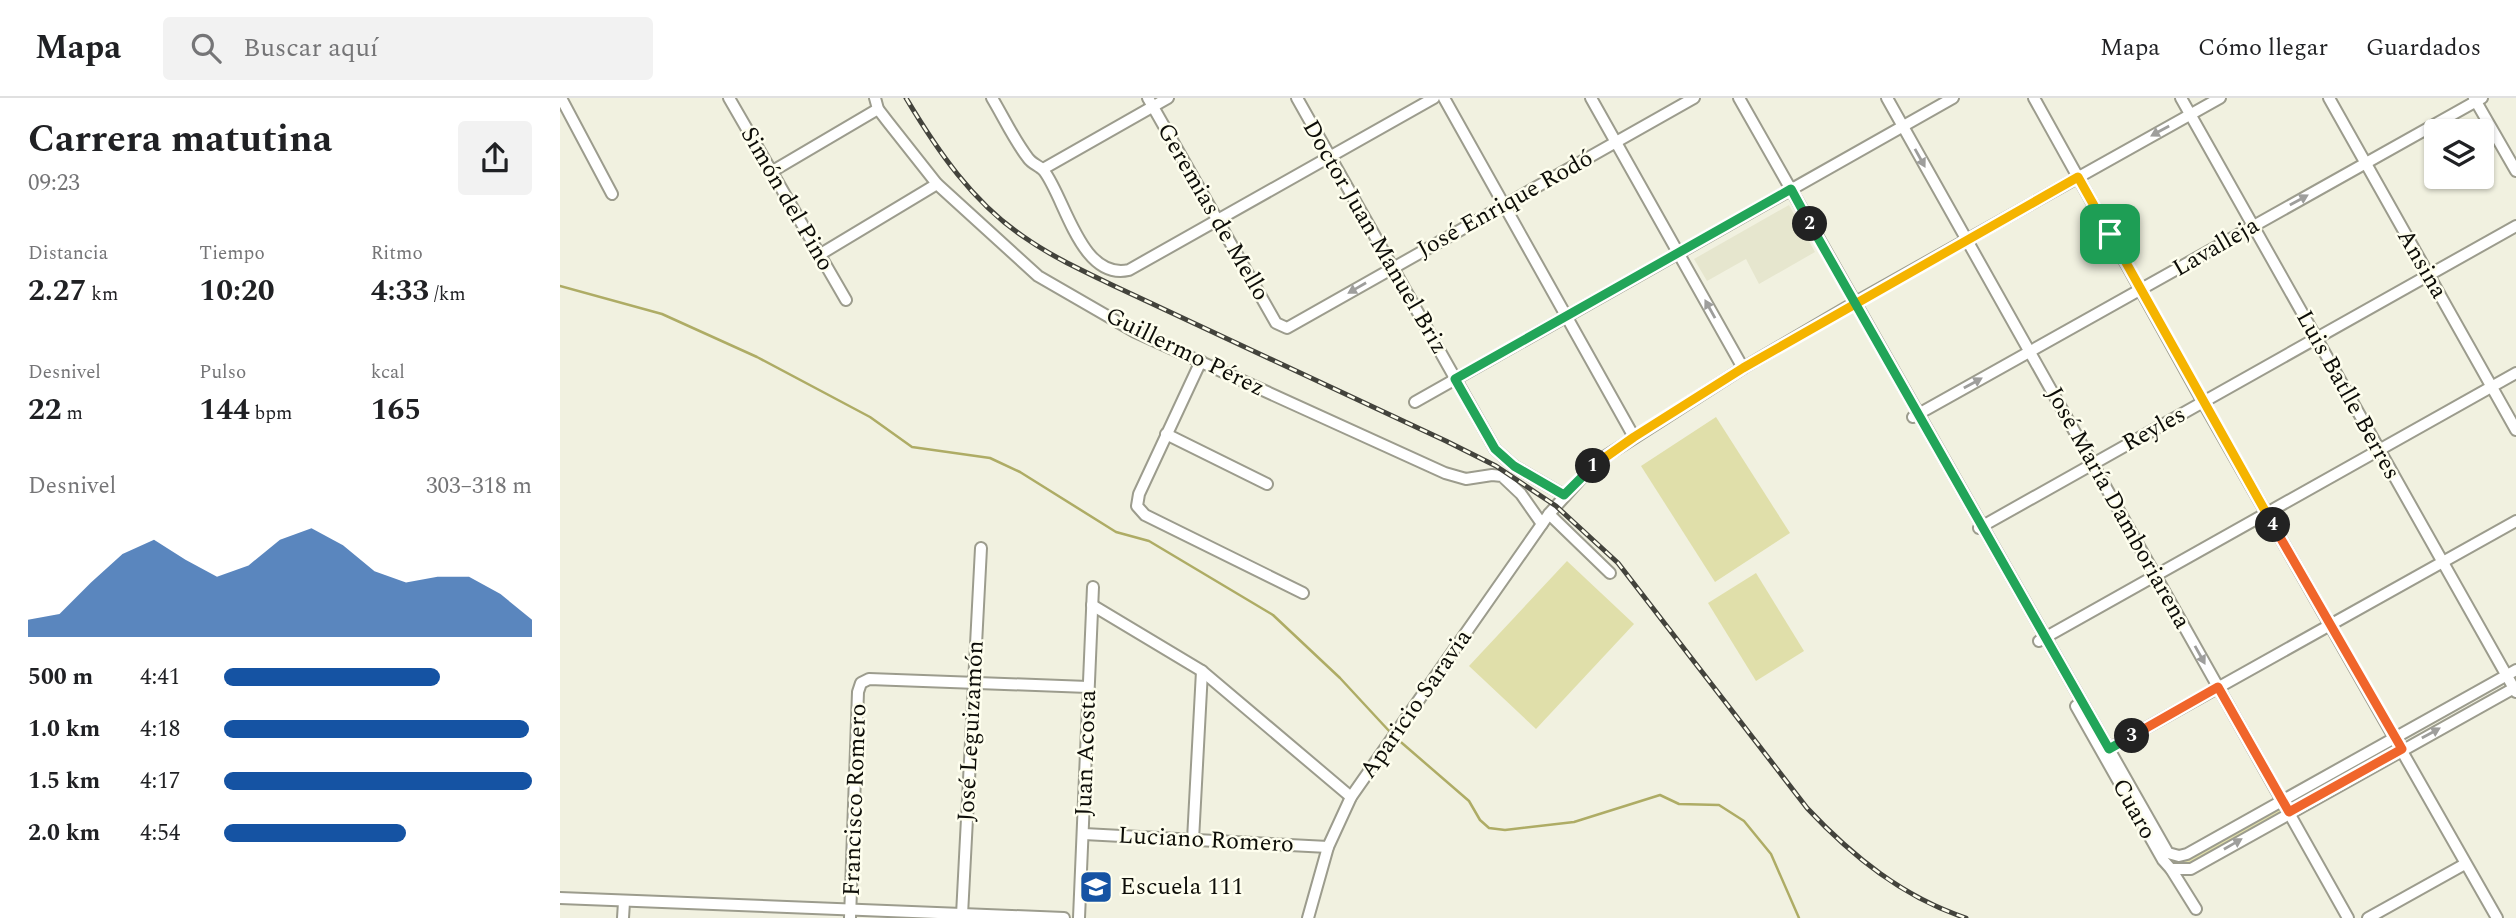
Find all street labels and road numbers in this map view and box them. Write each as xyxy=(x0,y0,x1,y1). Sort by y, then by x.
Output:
street label: Doctor Juan Manuel Briz xyxy=(1293,113,1457,361)
street label: Geremias de Mello xyxy=(1147,116,1279,308)
street label: Simón del Pino xyxy=(731,120,843,278)
street label: José Enrique Rodó xyxy=(1410,141,1600,267)
street label: Lavalleja xyxy=(2166,208,2266,286)
street label: Ansina xyxy=(2388,222,2457,306)
street label: Guillermo Pérez xyxy=(1099,298,1271,406)
street label: Luis Batlle Berres xyxy=(2286,304,2410,486)
street label: José María Damboriarena xyxy=(2036,380,2200,636)
street label: Reyles xyxy=(2116,397,2192,461)
street label: Aparicio Saravia xyxy=(1351,622,1481,786)
street label: José Leguizamón xyxy=(948,639,994,823)
street label: Juan Acosta xyxy=(1066,689,1106,817)
street label: Francisco Romero xyxy=(834,703,876,897)
street label: Cuaro xyxy=(2102,772,2166,846)
street label: Luciano Romero xyxy=(1117,817,1295,863)

